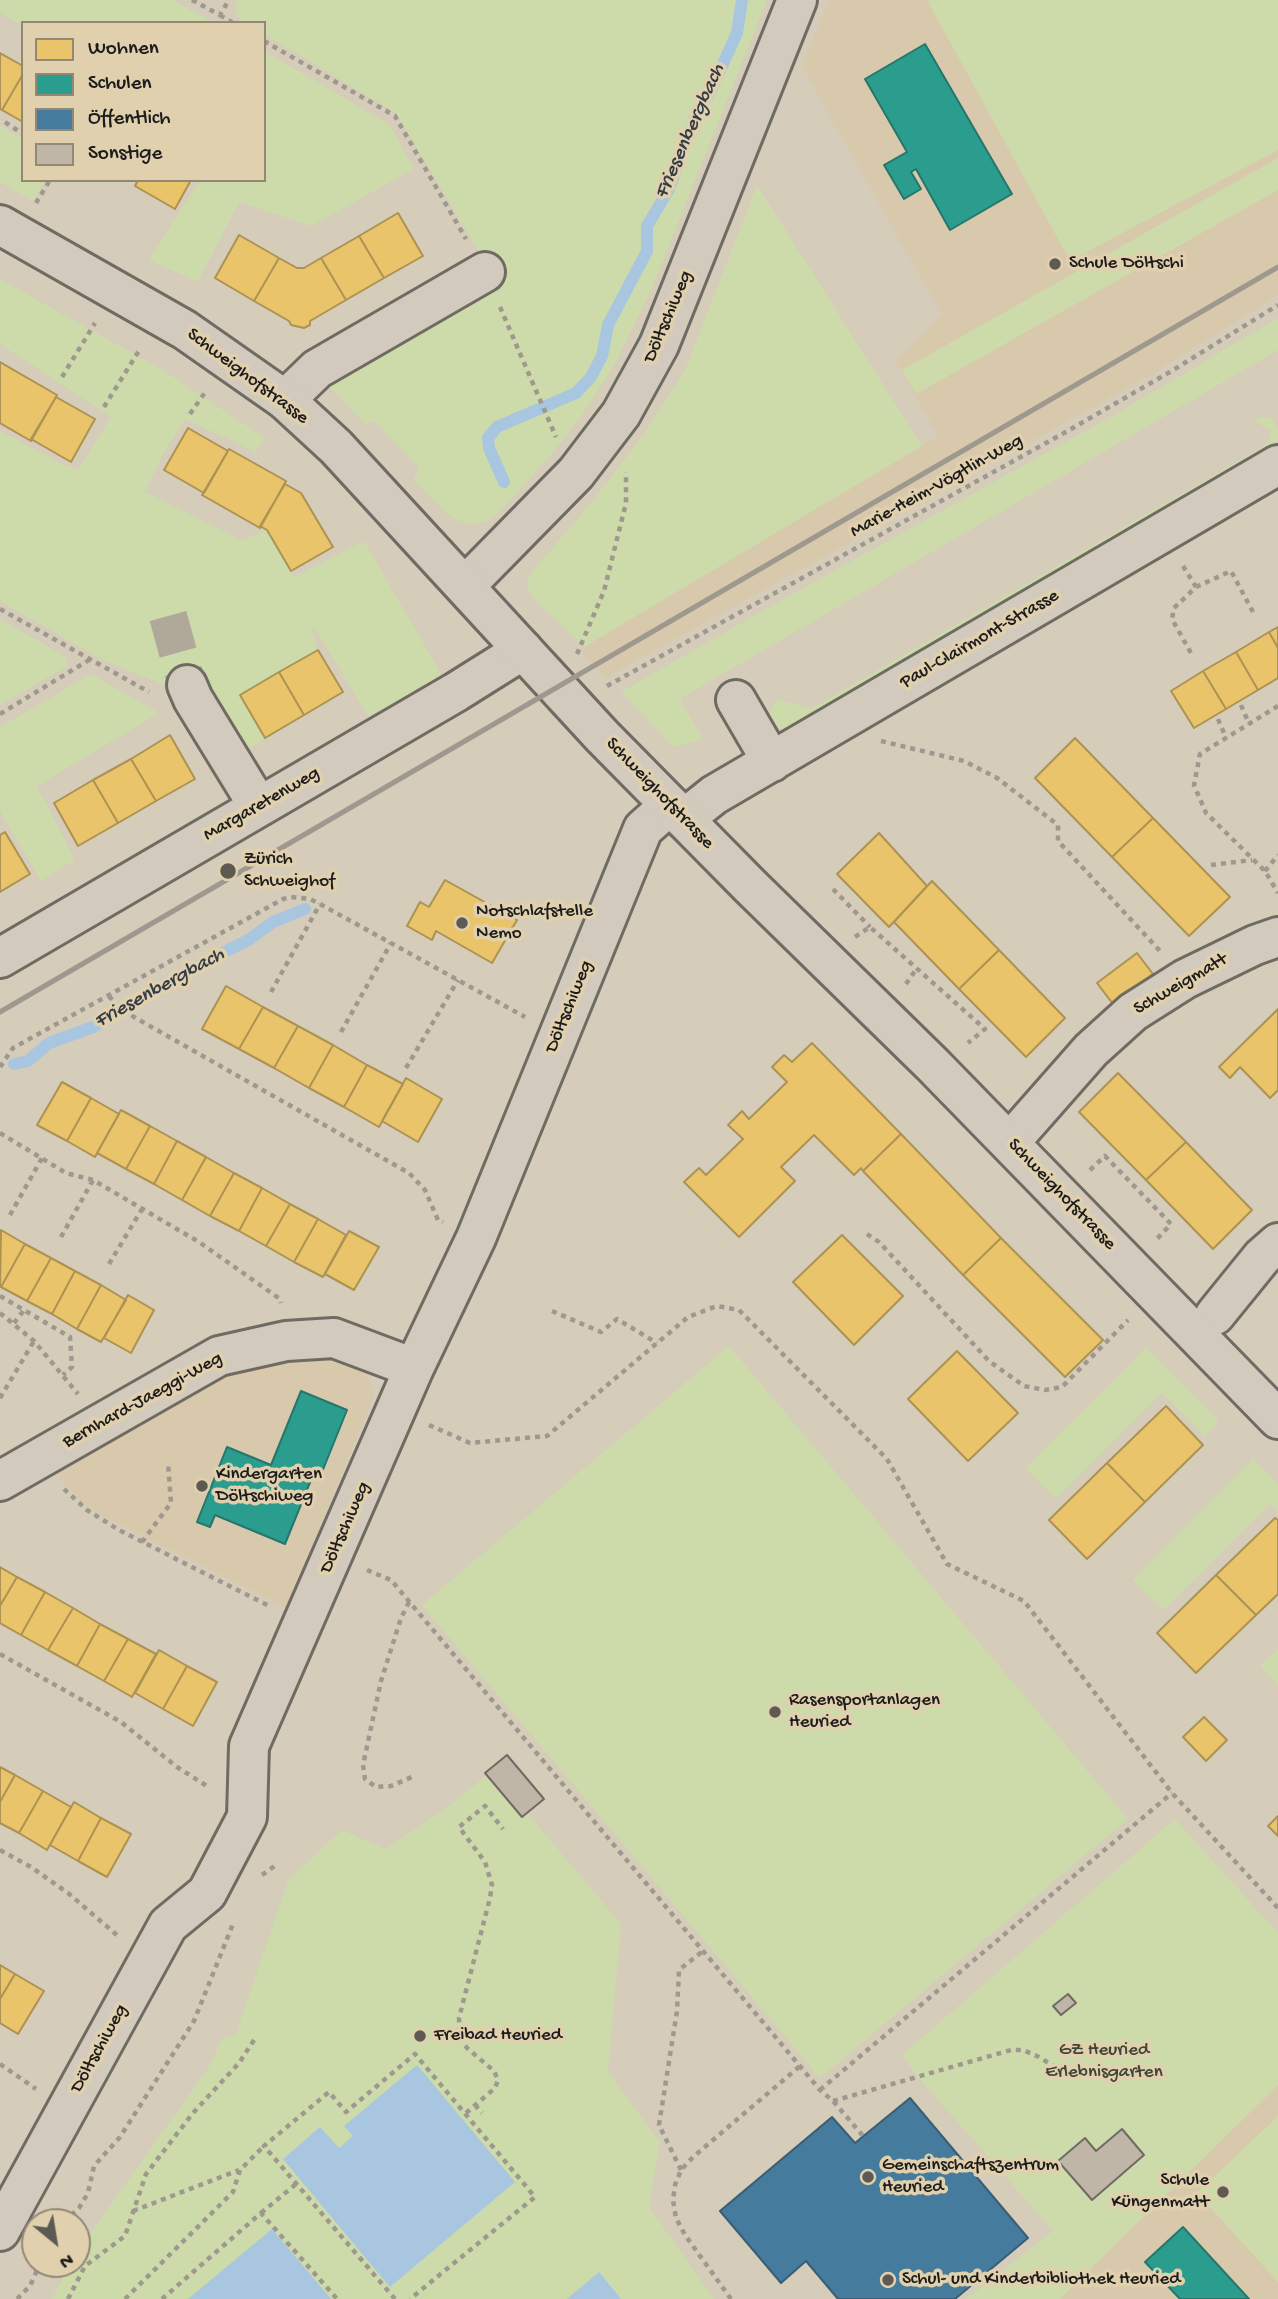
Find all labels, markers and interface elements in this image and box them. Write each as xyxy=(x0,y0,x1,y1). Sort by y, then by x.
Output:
legend xyxy=(21,21,266,182)
text: Wohnen xyxy=(88,37,159,62)
water label: Friesenbergbach xyxy=(650,61,732,203)
text: Schulen xyxy=(88,72,151,97)
text: Öffentlich xyxy=(88,107,170,132)
text: Sonstige xyxy=(88,142,162,167)
place label: Schule Döltschi xyxy=(1069,253,1184,275)
marker: Schule Döltschi xyxy=(1047,256,1063,272)
street label: Döltschiweg xyxy=(639,268,699,366)
street label: Schweighofstrasse xyxy=(182,324,312,430)
street label: Marie-Heim-Vögtlin-Weg xyxy=(847,430,1027,544)
street label: Paul-Clairmont-Strasse xyxy=(896,585,1064,695)
street label: Schweighofstrasse xyxy=(600,733,718,855)
street label: Margaretenweg xyxy=(200,763,324,847)
place label: Zürich Schweighof xyxy=(244,849,335,893)
marker: Zürich Schweighof xyxy=(218,861,238,881)
place label: Notschlafstelle Nemo xyxy=(476,901,593,945)
marker: Notschlafstelle Nemo xyxy=(454,915,470,931)
water label: Friesenbergbach xyxy=(91,943,229,1035)
street label: Schweigmatt xyxy=(1130,949,1232,1021)
street label: Döltschiweg xyxy=(541,958,599,1056)
street label: Schweighofstrasse xyxy=(1002,1134,1120,1256)
street label: Bernhard-Jaeggi-Weg xyxy=(59,1348,227,1454)
place label: Kindergarten Döltschiweg xyxy=(216,1464,322,1508)
marker: Kindergarten Döltschiweg xyxy=(194,1478,210,1494)
street label: Döltschiweg xyxy=(316,1479,376,1577)
place label: Rasensportanlagen Heuried xyxy=(789,1690,940,1734)
marker: Rasensportanlagen Heuried xyxy=(767,1704,783,1720)
street label: Döltschiweg xyxy=(66,2001,134,2097)
place label: Freibad Heuried xyxy=(434,2025,562,2047)
marker: Freibad Heuried xyxy=(412,2028,428,2044)
park label: GZ Heuried Erlebnisgarten xyxy=(1045,2040,1163,2084)
place label: Gemeinschaftszentrum Heuried xyxy=(882,2155,1059,2199)
marker: Gemeinschaftszentrum Heuried xyxy=(860,2169,876,2185)
place label: Schule Küngenmatt xyxy=(1111,2170,1209,2214)
marker: Schule Küngenmatt xyxy=(1215,2184,1231,2200)
north arrow xyxy=(21,2208,91,2278)
text: N xyxy=(55,2247,77,2273)
place label: Schul- und Kinderbibliothek Heuried xyxy=(902,2269,1180,2291)
marker: Schul- und Kinderbibliothek Heuried xyxy=(880,2272,896,2288)

